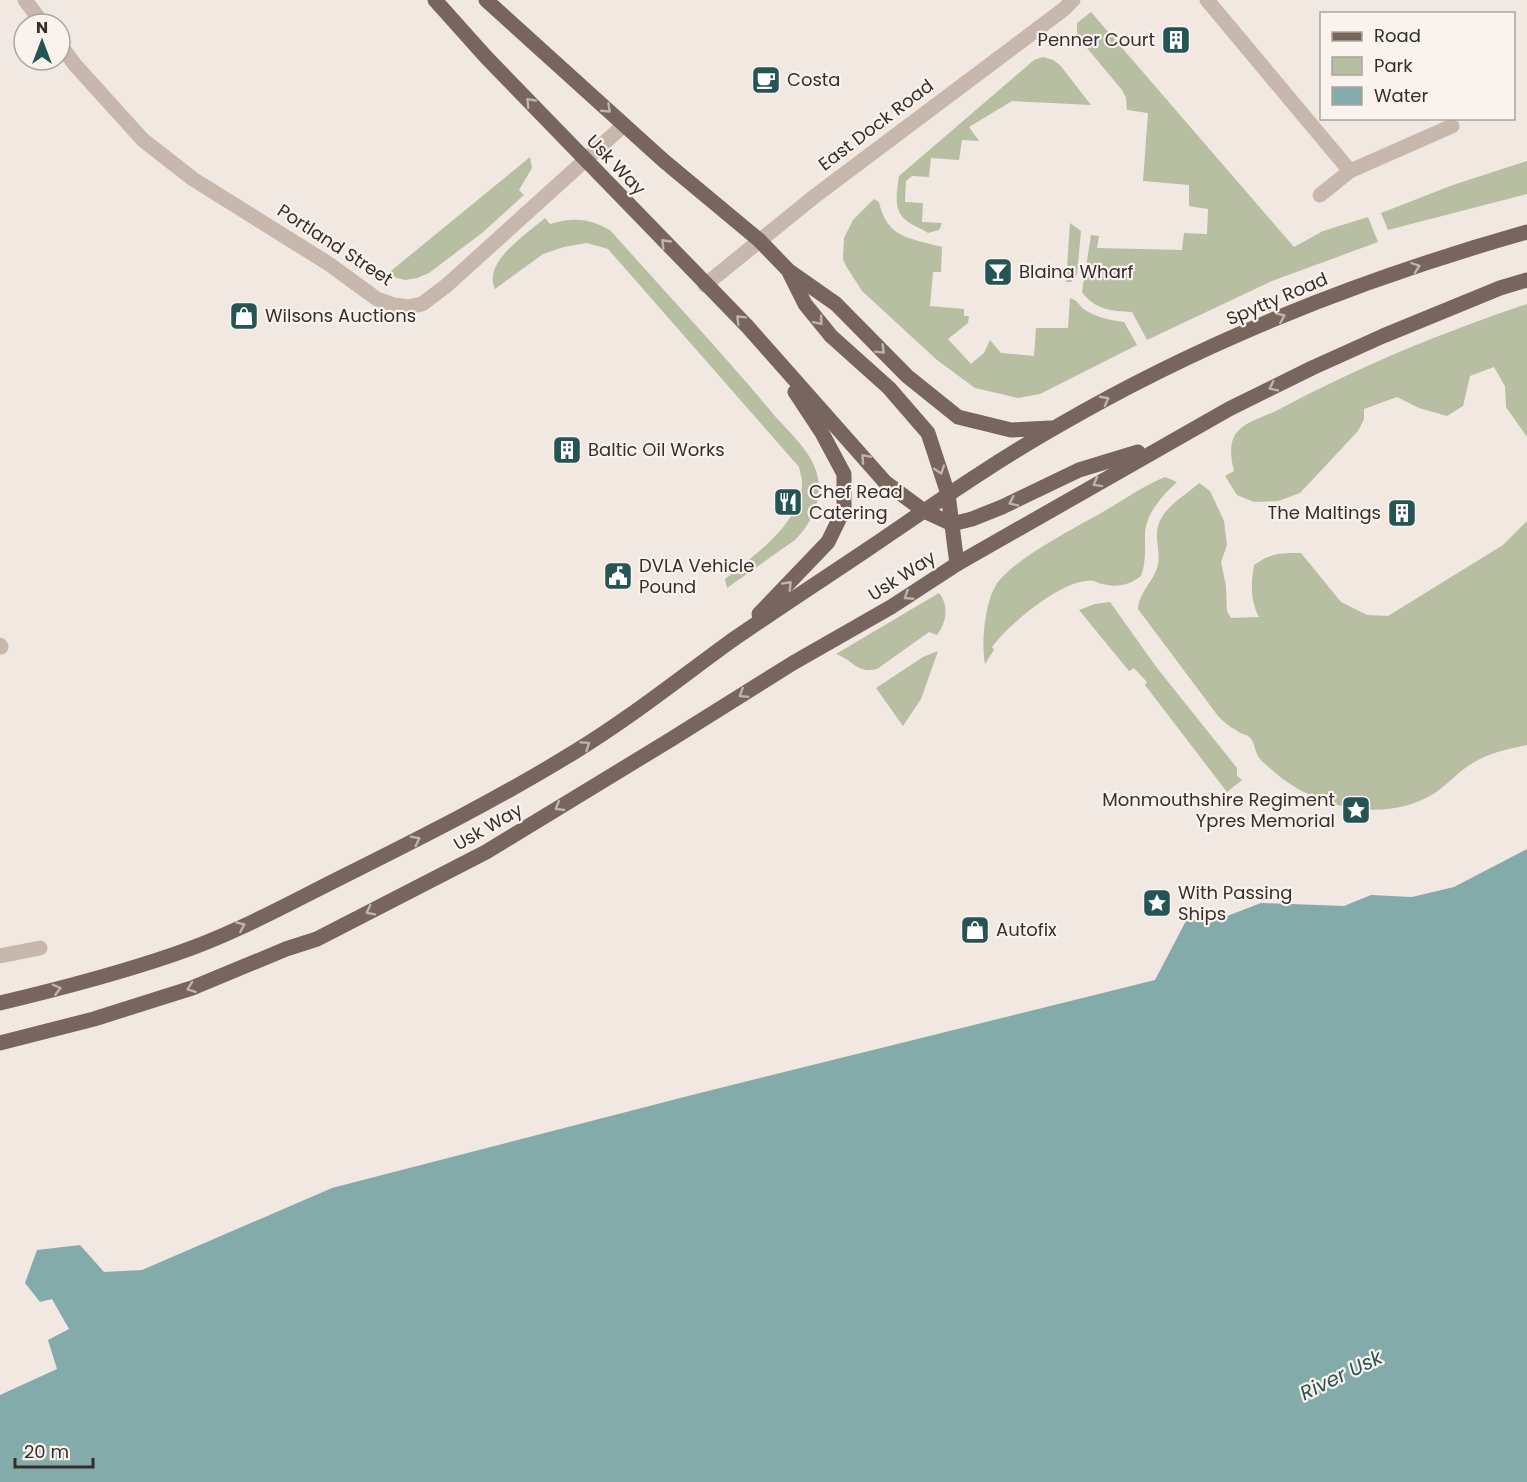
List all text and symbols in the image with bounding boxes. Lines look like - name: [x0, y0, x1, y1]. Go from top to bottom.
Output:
- north arrow: [12, 12, 72, 72]
- legend: [1320, 12, 1515, 120]
- text: N: [36, 16, 48, 39]
- text: Road: [1374, 23, 1421, 48]
- building icon: Penner Court: [1160, 24, 1192, 56]
- place label: Penner Court: [1037, 27, 1155, 52]
- text: Park: [1374, 53, 1413, 78]
- cafe icon: Costa: [750, 64, 782, 96]
- place label: Costa: [787, 67, 841, 92]
- street label: East Dock Road: [813, 73, 938, 176]
- text: Water: [1374, 83, 1428, 108]
- one-way arrow: [526, 99, 537, 110]
- one-way arrow: [601, 102, 611, 113]
- street label: Usk Way: [581, 129, 652, 200]
- street label: Portland Street: [273, 198, 398, 291]
- one-way arrow: [661, 239, 672, 250]
- bar icon: Blaina Wharf: [982, 256, 1014, 288]
- place label: Blaina Wharf: [1019, 259, 1134, 284]
- one-way arrow: [1410, 261, 1421, 274]
- street label: Spytty Road: [1222, 266, 1331, 331]
- shop icon: Wilsons Auctions: [228, 300, 260, 332]
- place label: Wilsons Auctions: [265, 303, 416, 328]
- one-way arrow: [1275, 312, 1286, 324]
- one-way arrow: [812, 314, 823, 325]
- one-way arrow: [736, 315, 747, 326]
- one-way arrow: [874, 343, 885, 353]
- one-way arrow: [1268, 380, 1279, 392]
- one-way arrow: [1098, 396, 1109, 407]
- building icon: Baltic Oil Works: [551, 434, 583, 466]
- place label: Baltic Oil Works: [588, 437, 725, 462]
- one-way arrow: [861, 454, 872, 465]
- one-way arrow: [933, 464, 945, 475]
- one-way arrow: [1093, 476, 1103, 487]
- place label: Chef Read Catering: [809, 479, 903, 525]
- restaurant icon: Chef Read Catering: [772, 486, 804, 518]
- one-way arrow: [1009, 495, 1020, 506]
- building icon: The Maltings: [1386, 497, 1418, 529]
- place label: The Maltings: [1268, 500, 1381, 525]
- street label: Usk Way: [863, 545, 940, 607]
- place label: DVLA Vehicle Pound: [639, 553, 754, 599]
- public building icon: DVLA Vehicle Pound: [602, 560, 634, 592]
- one-way arrow: [780, 581, 791, 592]
- one-way arrow: [904, 589, 915, 600]
- one-way arrow: [739, 687, 749, 699]
- one-way arrow: [579, 741, 590, 752]
- place label: Monmouthshire Regiment Ypres Memorial: [1102, 787, 1335, 833]
- place icon: Monmouthshire Regiment Ypres Memorial: [1340, 794, 1372, 826]
- street label: Usk Way: [449, 797, 527, 856]
- one-way arrow: [555, 800, 565, 812]
- one-way arrow: [409, 836, 420, 847]
- place label: With Passing Ships: [1178, 880, 1292, 926]
- place icon: With Passing Ships: [1141, 887, 1173, 919]
- one-way arrow: [365, 904, 376, 916]
- shop icon: Autofix: [959, 914, 991, 946]
- place label: Autofix: [996, 917, 1057, 942]
- one-way arrow: [234, 921, 245, 933]
- one-way arrow: [186, 981, 197, 994]
- one-way arrow: [52, 984, 62, 997]
- water label: River Usk: [1295, 1342, 1388, 1407]
- scale bar: [15, 1431, 93, 1469]
- text: 20 m: [24, 1439, 69, 1464]

